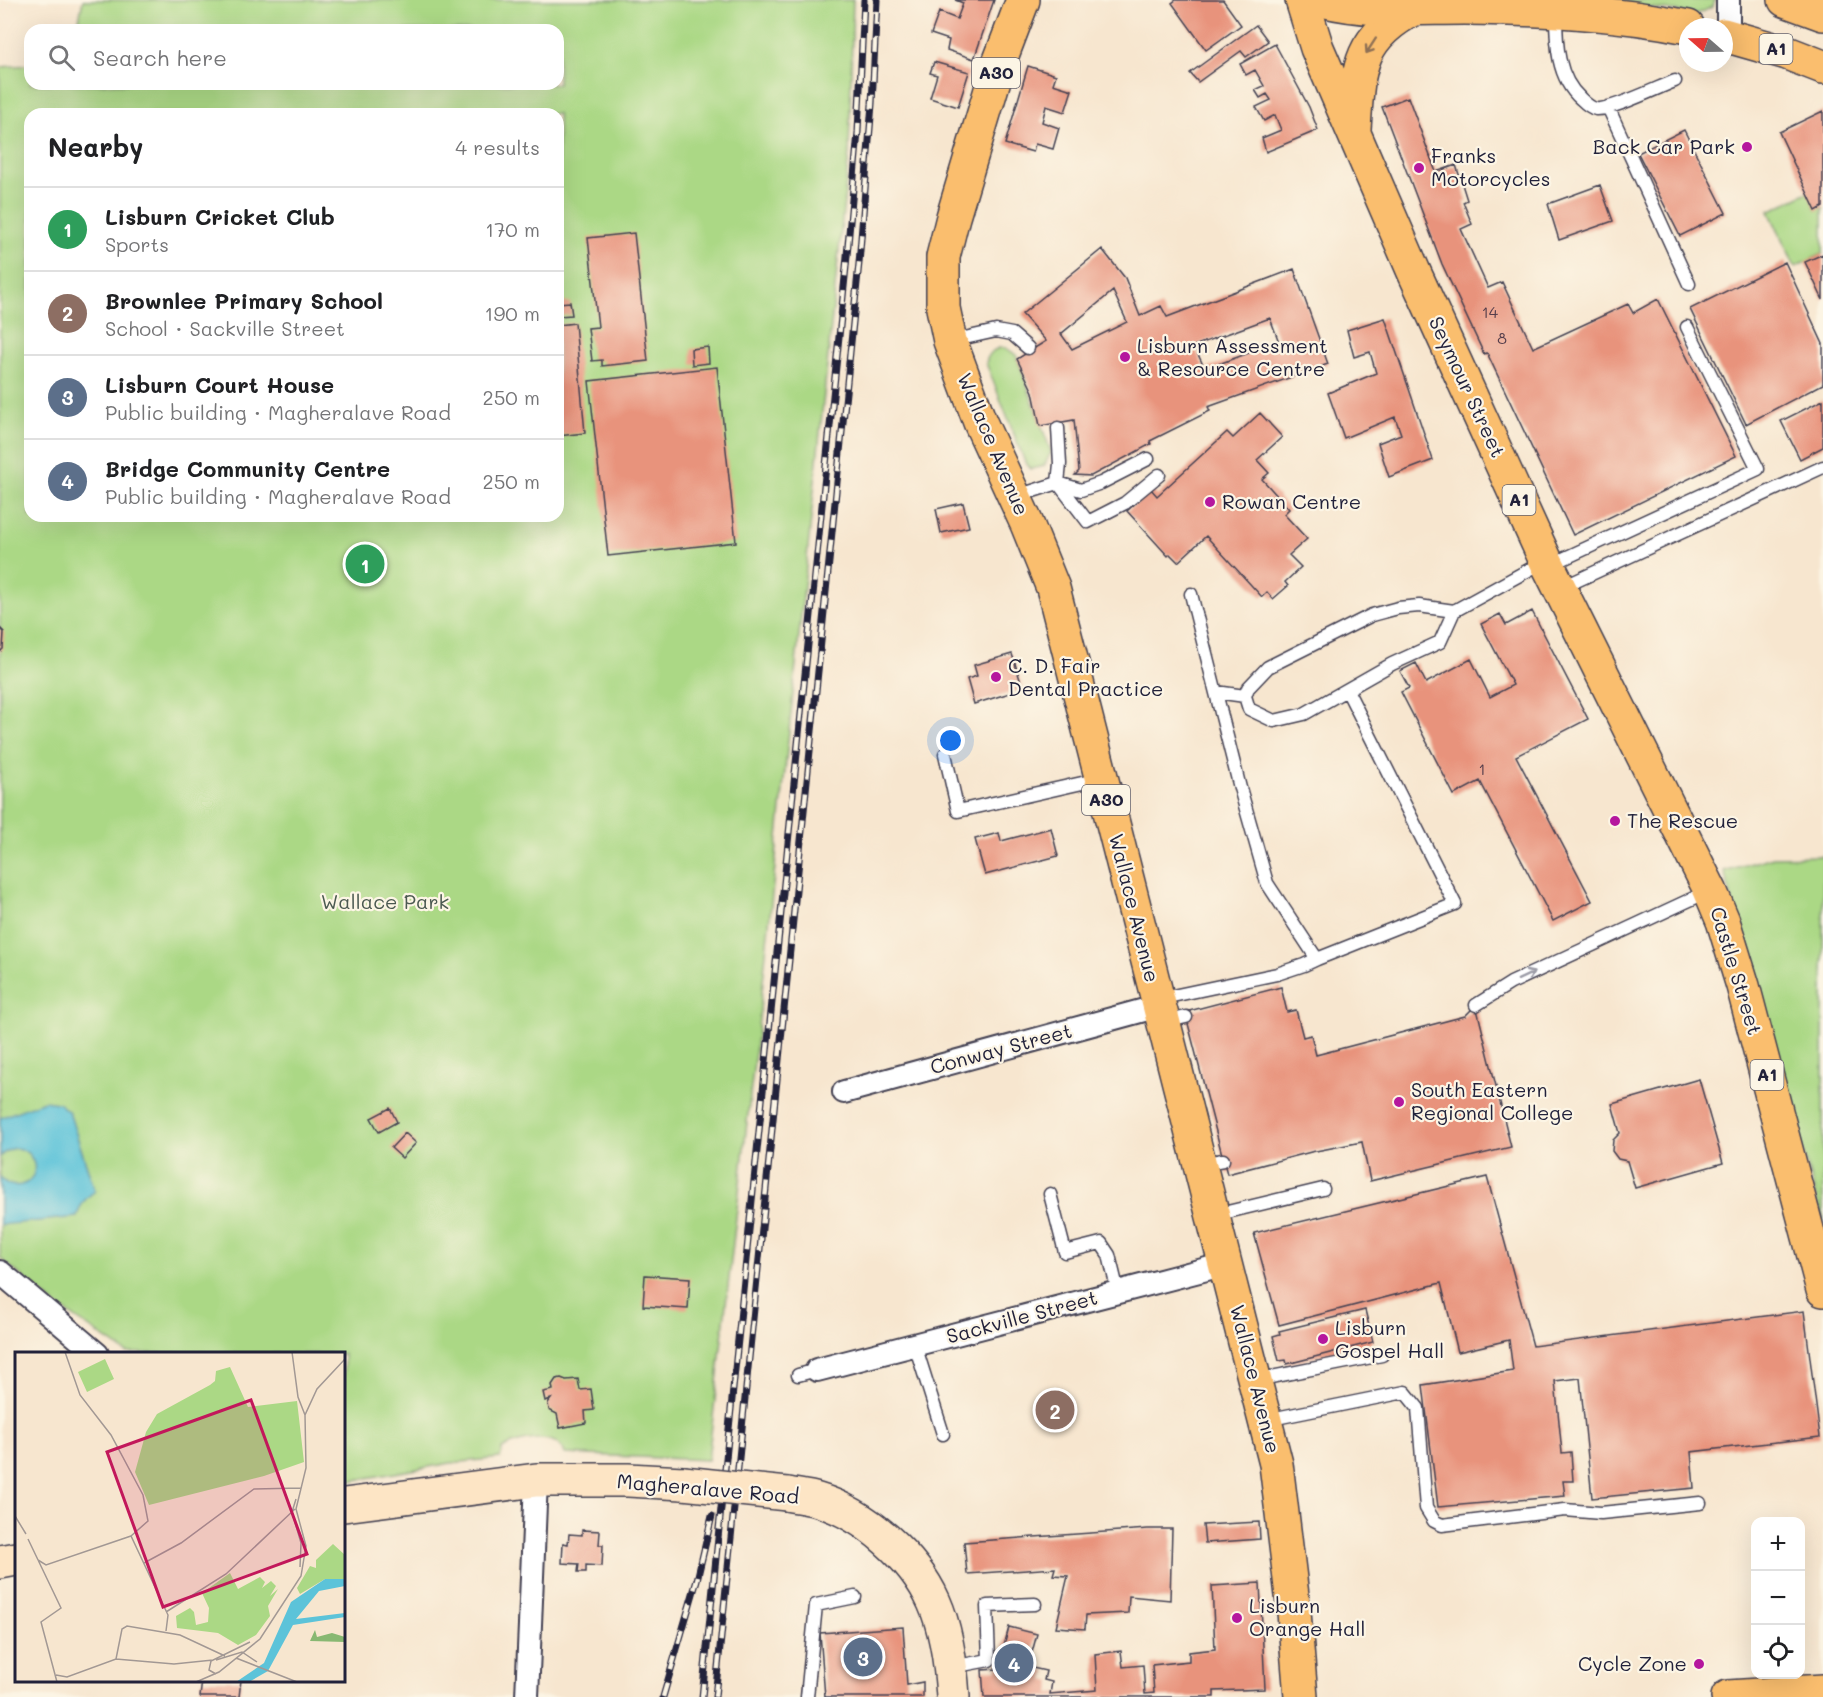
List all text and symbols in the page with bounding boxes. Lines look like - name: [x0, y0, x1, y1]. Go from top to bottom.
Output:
- north arrow: [1679, 18, 1733, 72]
- search box: [24, 24, 564, 90]
- road number: A1: [1760, 34, 1792, 64]
- one-way arrow: [1365, 37, 1378, 54]
- icon: search: [45, 41, 78, 74]
- text: Search here: [93, 43, 227, 72]
- road number: A30: [972, 58, 1020, 88]
- text: Nearby: [48, 130, 143, 164]
- place label: Back Car Park: [1593, 133, 1735, 159]
- text: 4 results: [455, 134, 540, 160]
- marker: Back Car Park: [1740, 140, 1754, 154]
- place label: Franks Motorcycles: [1431, 142, 1551, 191]
- marker: Franks Motorcycles: [1412, 161, 1426, 175]
- text: Lisburn Cricket Club: [105, 202, 335, 231]
- text: 1: [63, 216, 72, 242]
- text: 170 m: [485, 216, 540, 242]
- text: Sports: [105, 231, 169, 257]
- text: Brownlee Primary School: [105, 286, 383, 315]
- text: 2: [62, 300, 73, 326]
- text: 190 m: [485, 300, 540, 326]
- house number: 14: [1482, 301, 1499, 322]
- street label: Seymour Street: [1424, 312, 1512, 461]
- text: School · Sackville Street: [105, 315, 345, 341]
- house number: 8: [1497, 327, 1507, 348]
- place label: Lisburn Assessment & Resource Centre: [1137, 332, 1328, 381]
- marker: Lisburn Assessment & Resource Centre: [1118, 350, 1132, 364]
- street label: Wallace Avenue: [952, 368, 1036, 519]
- text: Lisburn Court House: [105, 370, 334, 399]
- text: 3: [62, 384, 74, 410]
- text: 250 m: [483, 384, 540, 410]
- text: Public building · Magheralave Road: [105, 399, 451, 425]
- text: Bridge Community Centre: [105, 454, 390, 483]
- text: 4: [61, 468, 74, 494]
- text: 250 m: [483, 468, 540, 494]
- text: Public building · Magheralave Road: [105, 483, 451, 509]
- road number: A1: [1502, 485, 1536, 515]
- place label: Rowan Centre: [1222, 488, 1361, 514]
- marker: Rowan Centre: [1203, 495, 1217, 509]
- pin: 1: [346, 542, 385, 586]
- place label: C. D. Fair Dental Practice: [1008, 652, 1163, 701]
- marker: C. D. Fair Dental Practice: [989, 670, 1003, 684]
- your location: [936, 726, 965, 755]
- house number: 1: [1478, 758, 1486, 779]
- road number: A30: [1082, 785, 1130, 815]
- place label: The Rescue: [1627, 807, 1738, 833]
- marker: The Rescue: [1608, 814, 1622, 828]
- street label: Wallace Avenue: [1104, 831, 1166, 985]
- park label: Wallace Park: [321, 888, 449, 914]
- street label: Castle Street: [1705, 903, 1769, 1038]
- one-way arrow: [1517, 970, 1535, 981]
- street label: Conway Street: [927, 1017, 1074, 1079]
- road number: A1: [1750, 1060, 1784, 1090]
- place label: South Eastern Regional College: [1411, 1076, 1573, 1125]
- marker: South Eastern Regional College: [1392, 1095, 1406, 1109]
- street label: Sackville Street: [943, 1283, 1100, 1349]
- street label: Wallace Avenue: [1225, 1302, 1287, 1456]
- place label: Lisburn Gospel Hall: [1335, 1314, 1444, 1363]
- marker: Lisburn Gospel Hall: [1316, 1332, 1330, 1346]
- inset map: [15, 1352, 345, 1682]
- pin: 2: [1036, 1388, 1074, 1432]
- street label: Magheralave Road: [616, 1467, 800, 1509]
- map controls: [1751, 1517, 1805, 1679]
- button: +: [1751, 1517, 1805, 1571]
- button: −: [1751, 1571, 1805, 1625]
- place label: Lisburn Orange Hall: [1249, 1592, 1366, 1641]
- marker: Lisburn Orange Hall: [1230, 1611, 1244, 1625]
- button: locate: [1751, 1625, 1805, 1679]
- pin: 3: [844, 1634, 882, 1680]
- pin: 4: [994, 1640, 1034, 1686]
- place label: Cycle Zone: [1578, 1650, 1687, 1676]
- marker: Cycle Zone: [1692, 1657, 1706, 1671]

